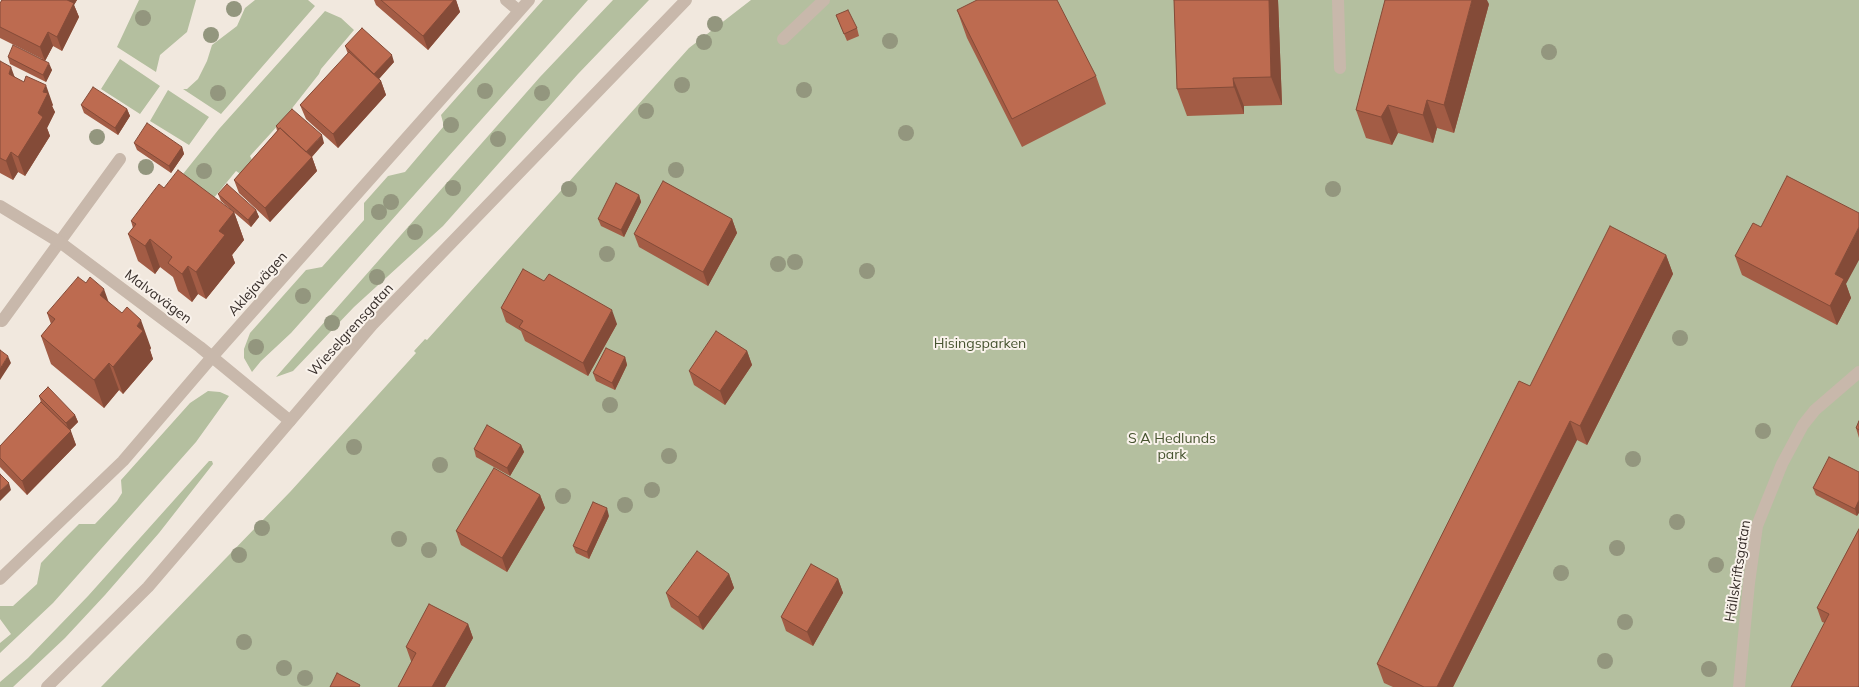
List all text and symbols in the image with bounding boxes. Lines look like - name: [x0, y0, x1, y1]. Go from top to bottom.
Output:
- street label: Aklejavägen: [225, 249, 291, 319]
- street label: Malvavägen: [121, 266, 195, 328]
- street label: Wieselgrensgatan: [305, 280, 397, 380]
- park label: Hisingsparken: [934, 336, 1026, 352]
- park label: S A Hedlunds park: [1128, 431, 1216, 464]
- street label: Hällskriftsgatan: [1722, 519, 1754, 623]

